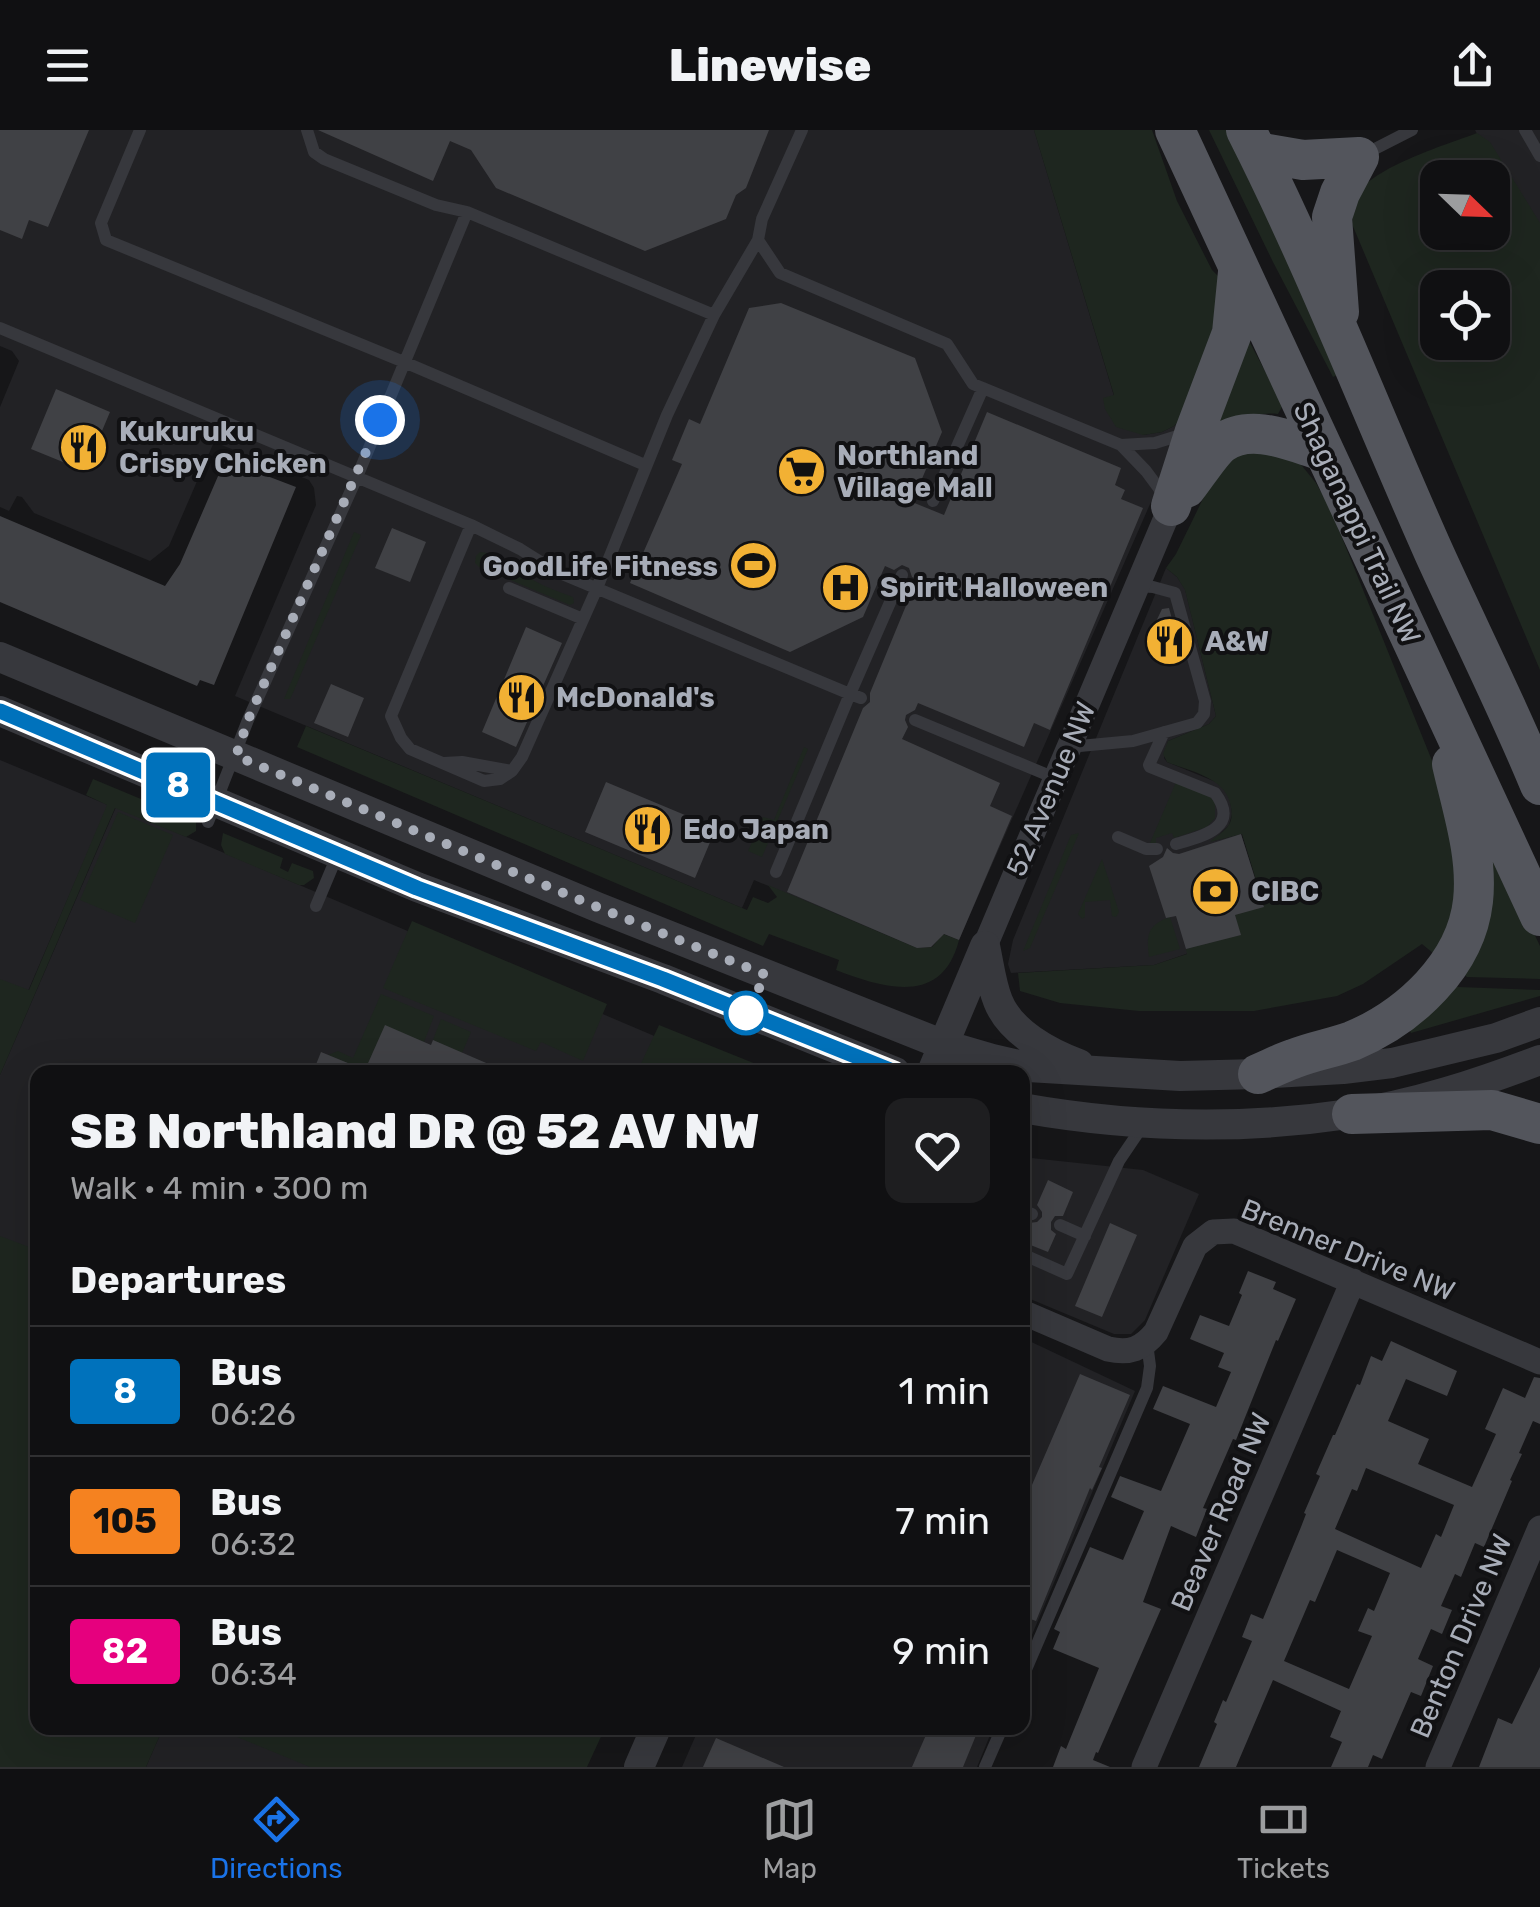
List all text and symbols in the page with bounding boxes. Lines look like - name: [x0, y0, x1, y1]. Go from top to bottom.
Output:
- icon: menu: [40, 38, 95, 93]
- icon: share: [1445, 38, 1500, 93]
- text: Linewise: [669, 39, 871, 92]
- north arrow: [1420, 160, 1510, 250]
- map controls: [1420, 160, 1510, 360]
- button: locate: [1420, 270, 1510, 360]
- your location: [355, 395, 405, 445]
- street label: Shaganappi Trail NW: [1286, 397, 1428, 649]
- place label: Kukuruku Crispy Chicken: [119, 415, 327, 480]
- restaurant icon: Kukuruku Crispy Chicken: [58, 421, 110, 473]
- place label: Northland Village Mall: [837, 439, 993, 504]
- supermarket icon: Northland Village Mall: [776, 445, 828, 497]
- sports icon: GoodLife Fitness: [727, 540, 779, 592]
- place label: GoodLife Fitness: [482, 550, 718, 583]
- hospital icon: Spirit Halloween: [819, 561, 871, 613]
- place label: Spirit Halloween: [880, 571, 1108, 604]
- restaurant icon: A&W: [1144, 615, 1196, 667]
- place label: A&W: [1205, 625, 1269, 658]
- restaurant icon: McDonald's: [495, 671, 547, 723]
- place label: McDonald's: [556, 681, 715, 714]
- street label: 52 Avenue NW: [999, 697, 1103, 881]
- line badge: 8: [146, 752, 210, 818]
- text: 8: [166, 764, 190, 806]
- restaurant icon: Edo Japan: [622, 803, 674, 855]
- place label: Edo Japan: [683, 813, 829, 846]
- bank icon: CIBC: [1190, 865, 1242, 917]
- place label: CIBC: [1251, 875, 1319, 908]
- unlabelled marker: [725, 992, 767, 1034]
- button: heart: [885, 1098, 990, 1203]
- text: SB Northland DR @ 52 AV NW: [70, 1103, 759, 1160]
- text: Walk · 4 min · 300 m: [70, 1169, 369, 1207]
- street label: Brenner Drive NW: [1236, 1192, 1460, 1308]
- text: Departures: [70, 1257, 286, 1303]
- text: Bus: [210, 1349, 282, 1395]
- text: 1 min: [898, 1368, 990, 1414]
- text: 8: [113, 1370, 137, 1412]
- text: 06:26: [210, 1395, 296, 1433]
- street label: Beaver Road NW: [1164, 1408, 1278, 1616]
- text: Bus: [210, 1479, 282, 1525]
- text: 7 min: [895, 1498, 990, 1544]
- text: 105: [93, 1500, 157, 1542]
- text: 06:32: [210, 1525, 296, 1563]
- street label: Benton Drive NW: [1403, 1529, 1519, 1743]
- text: Bus: [210, 1609, 282, 1655]
- text: 9 min: [892, 1628, 990, 1674]
- text: 82: [102, 1630, 148, 1672]
- text: 06:34: [210, 1655, 297, 1693]
- tab: Directions: [210, 1792, 343, 1885]
- tab: Map: [762, 1792, 817, 1885]
- tab: Tickets: [1237, 1792, 1330, 1885]

